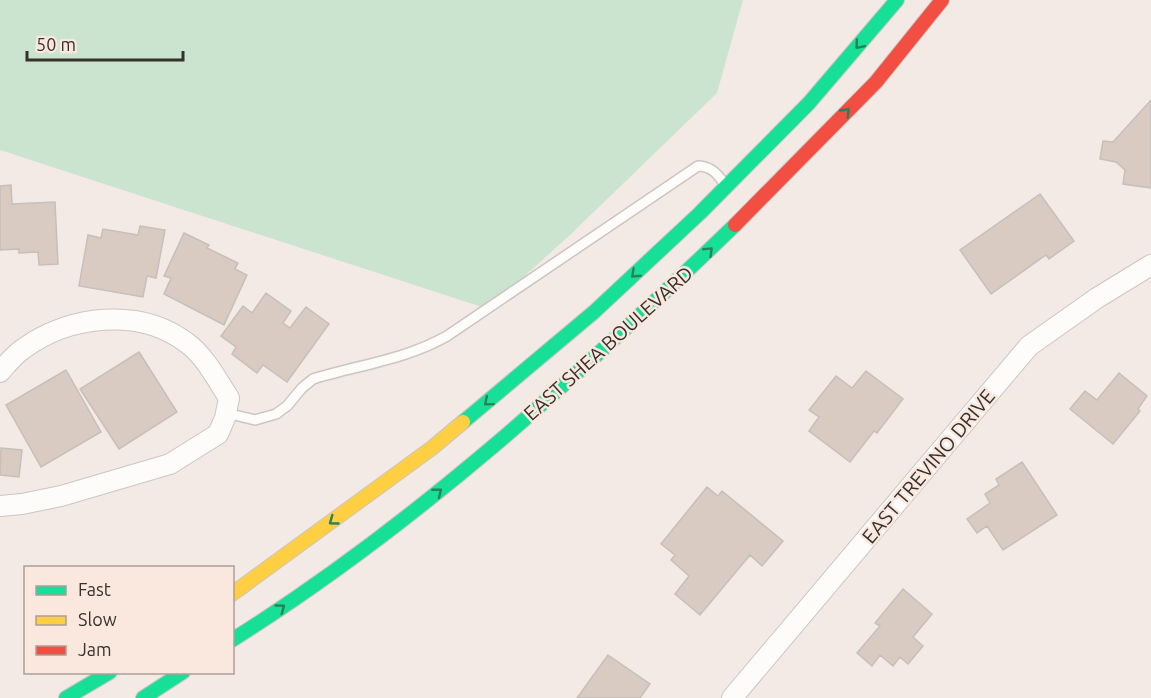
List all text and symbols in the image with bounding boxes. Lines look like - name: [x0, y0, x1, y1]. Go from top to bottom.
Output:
- scale bar: [27, 24, 183, 62]
- text: 50 m: [36, 34, 76, 54]
- one-way arrow: [855, 38, 866, 49]
- one-way arrow: [839, 109, 850, 120]
- one-way arrow: [701, 247, 712, 258]
- street label: EAST SHEA BOULEVARD: [519, 261, 697, 425]
- one-way arrow: [631, 267, 642, 278]
- street label: EAST TREVINO DRIVE: [857, 384, 999, 548]
- one-way arrow: [484, 395, 495, 406]
- one-way arrow: [431, 488, 442, 499]
- one-way arrow: [329, 514, 340, 525]
- legend: [24, 566, 234, 674]
- text: Fast: [78, 579, 111, 599]
- one-way arrow: [275, 604, 286, 615]
- text: Slow: [78, 609, 117, 629]
- text: Jam: [78, 639, 112, 659]

